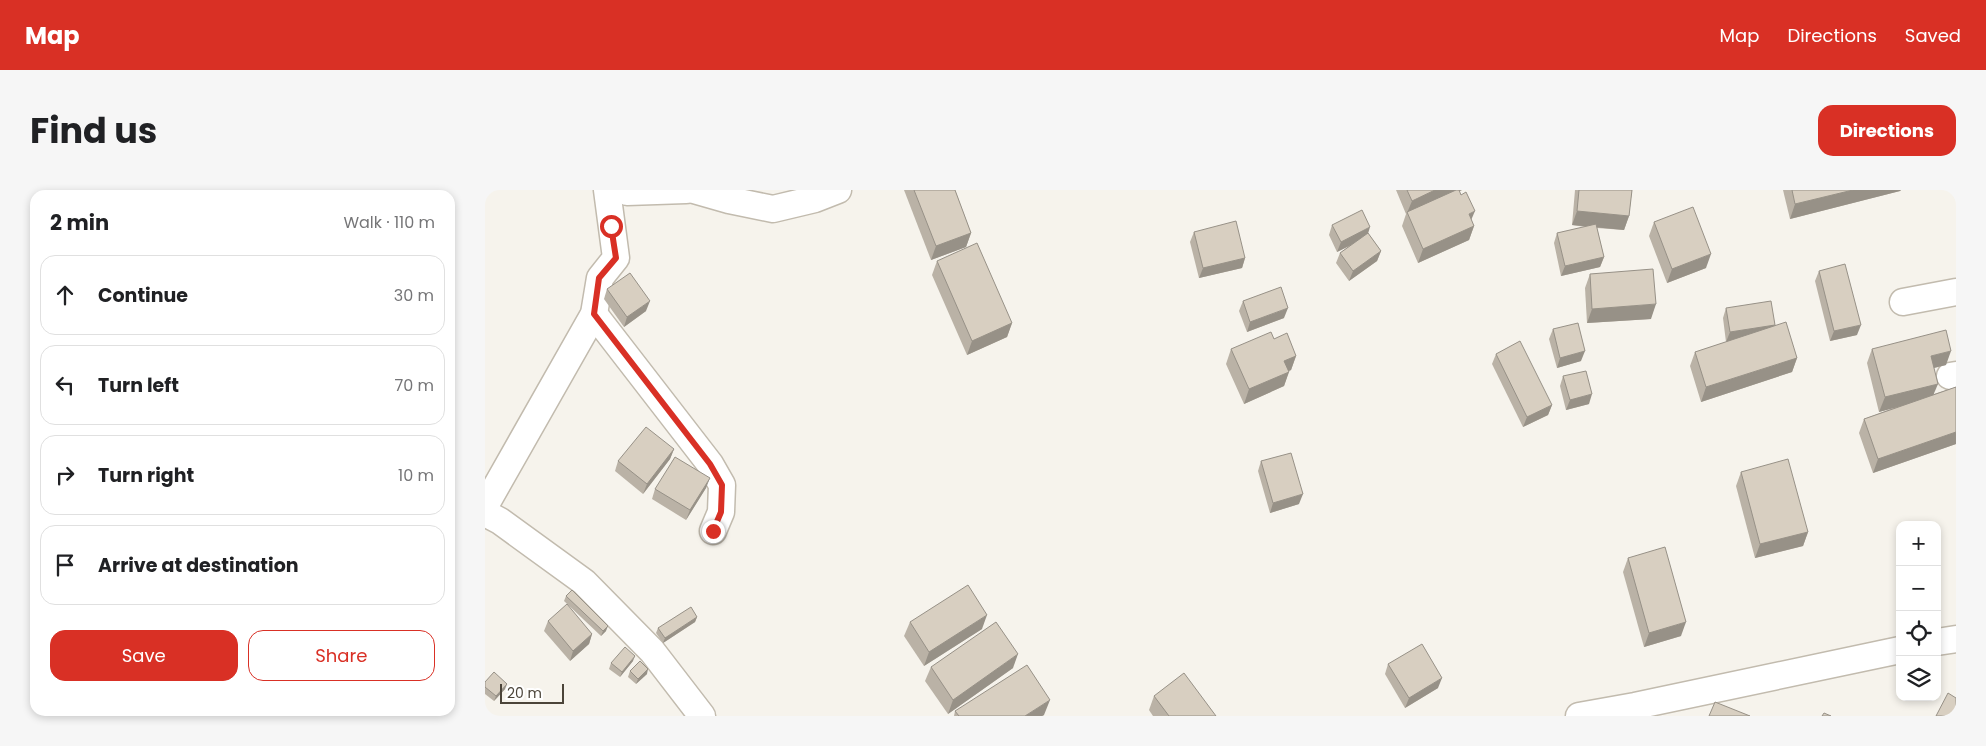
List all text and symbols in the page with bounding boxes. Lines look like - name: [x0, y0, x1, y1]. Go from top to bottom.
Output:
- text: Map: [25, 19, 80, 52]
- text: Map: [1720, 23, 1759, 48]
- text: Directions: [1787, 23, 1877, 48]
- text: Saved: [1905, 23, 1961, 48]
- button: Directions: [1818, 105, 1956, 156]
- text: Find us: [30, 106, 157, 155]
- text: 2 min: [50, 208, 109, 237]
- text: Walk · 110 m: [343, 211, 435, 234]
- route start: [600, 215, 623, 238]
- icon: ahead: [51, 281, 79, 309]
- text: Continue: [98, 282, 188, 309]
- text: 30 m: [394, 284, 434, 307]
- icon: left: [51, 371, 79, 399]
- text: Turn left: [98, 372, 179, 399]
- text: 70 m: [394, 374, 434, 397]
- icon: right: [51, 461, 79, 489]
- text: Turn right: [98, 462, 194, 489]
- text: 10 m: [398, 464, 434, 487]
- route end: [702, 520, 725, 543]
- map controls: [1896, 521, 1941, 701]
- button: +: [1896, 521, 1941, 566]
- icon: arrive: [51, 551, 79, 579]
- text: Arrive at destination: [98, 552, 299, 579]
- button: −: [1896, 566, 1941, 611]
- button: locate: [1896, 611, 1941, 656]
- button: Save: [50, 630, 238, 681]
- button: Share: [248, 630, 435, 681]
- button: layers: [1896, 656, 1941, 701]
- scale bar: [500, 681, 564, 704]
- text: 20 m: [507, 683, 542, 703]

